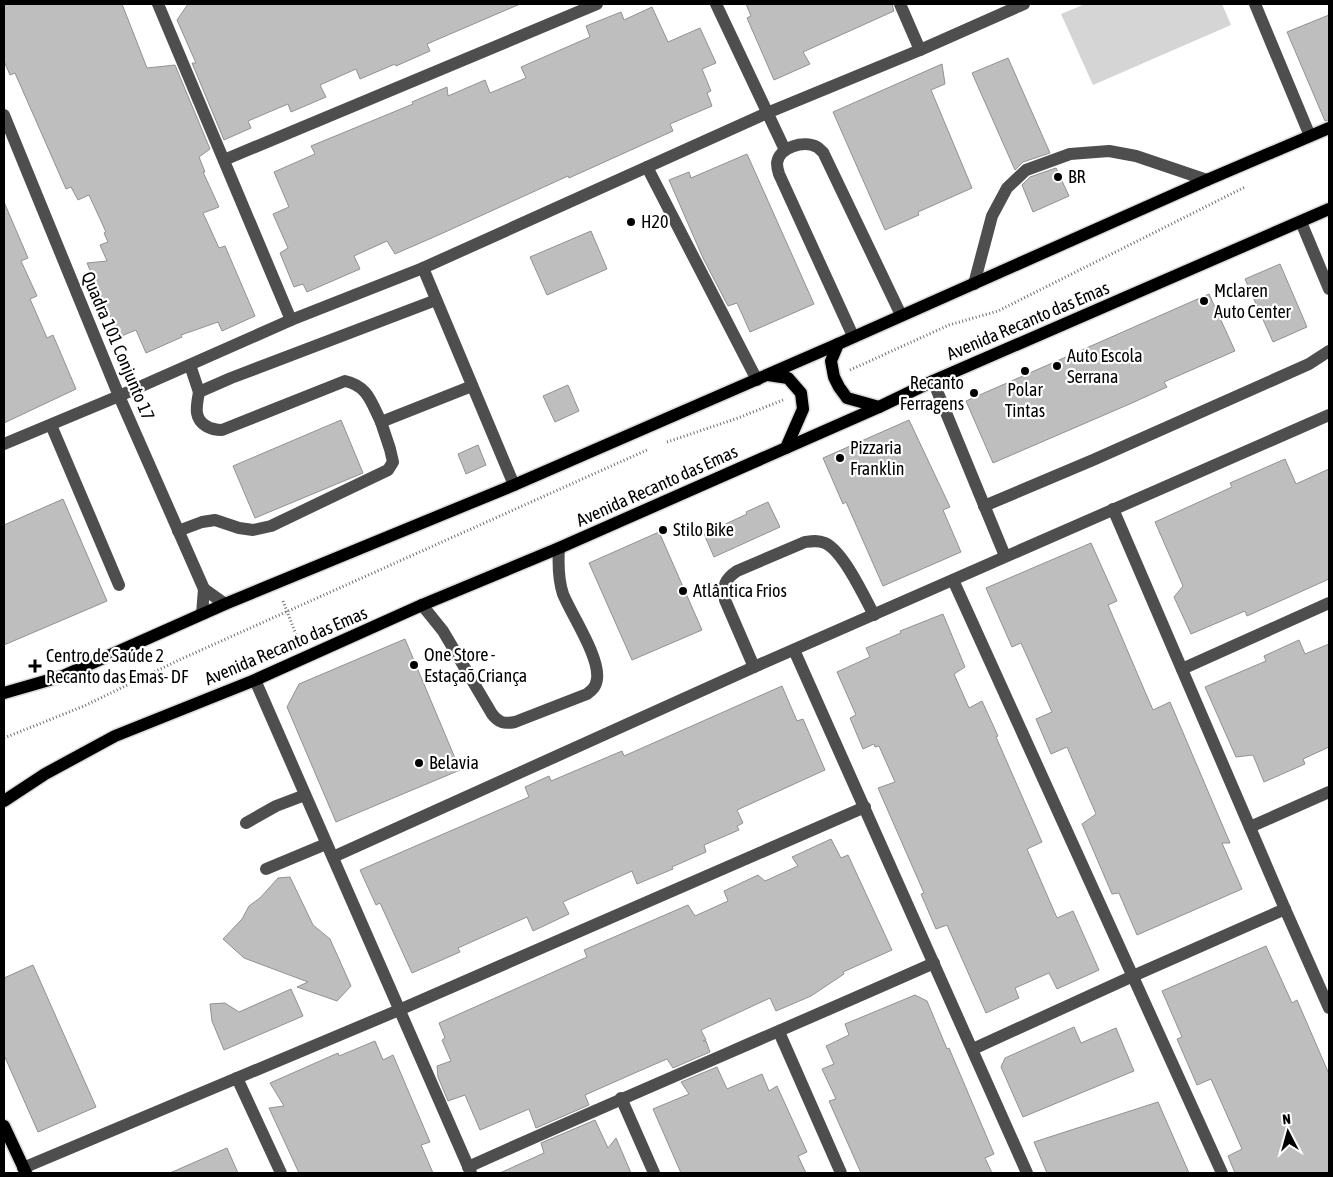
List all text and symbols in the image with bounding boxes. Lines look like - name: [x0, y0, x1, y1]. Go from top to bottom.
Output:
- place label: BR: [1068, 166, 1086, 187]
- marker: BR: [1052, 171, 1064, 183]
- place label: H20: [641, 211, 668, 232]
- marker: H20: [625, 216, 637, 228]
- street label: Quadra 101 Conjunto 17: [78, 268, 159, 423]
- street label: Avenida Recanto das Emas: [943, 277, 1112, 364]
- place label: Mclaren Auto Center: [1214, 280, 1292, 322]
- marker: Mclaren Auto Center: [1198, 295, 1210, 307]
- place label: Auto Escola Serrana: [1067, 345, 1143, 387]
- marker: Auto Escola Serrana: [1051, 360, 1063, 372]
- marker: Polar Tintas: [1019, 365, 1031, 377]
- place label: Recanto Ferragens: [900, 372, 964, 414]
- place label: Polar Tintas: [1005, 379, 1045, 421]
- marker: Recanto Ferragens: [968, 387, 980, 399]
- place label: Pizzaria Franklin: [850, 437, 905, 479]
- street label: Avenida Recanto das Emas: [573, 441, 741, 531]
- marker: Pizzaria Franklin: [834, 452, 846, 464]
- place label: Stilo Bike: [673, 519, 734, 540]
- marker: Stilo Bike: [657, 524, 669, 536]
- place label: Atlântica Frios: [693, 580, 787, 601]
- marker: Atlântica Frios: [677, 585, 689, 597]
- street label: Avenida Recanto das Emas: [201, 602, 370, 689]
- place label: One Store - Estaçaõ Criança: [424, 644, 527, 686]
- place label: Centro de Saúde 2 Recanto das Emas- DF: [46, 645, 189, 687]
- marker: Centro de Saúde 2 Recanto das Emas- DF: [28, 659, 42, 673]
- marker: One Store - Estaçaõ Criança: [408, 659, 420, 671]
- place label: Belavia: [429, 752, 479, 773]
- marker: Belavia: [413, 757, 425, 769]
- north arrow: [1263, 1107, 1313, 1157]
- text: N: [1282, 1111, 1292, 1127]

